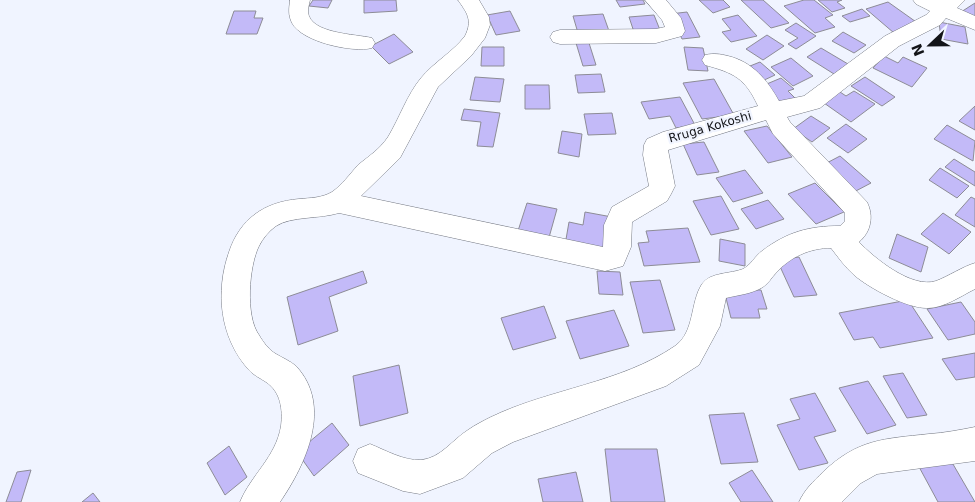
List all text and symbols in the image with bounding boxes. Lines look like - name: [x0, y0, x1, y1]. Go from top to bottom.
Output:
- north arrow: [905, 20, 955, 70]
- text: N: [908, 41, 928, 58]
- street label: Rruga Kokoshi: [667, 109, 753, 145]

